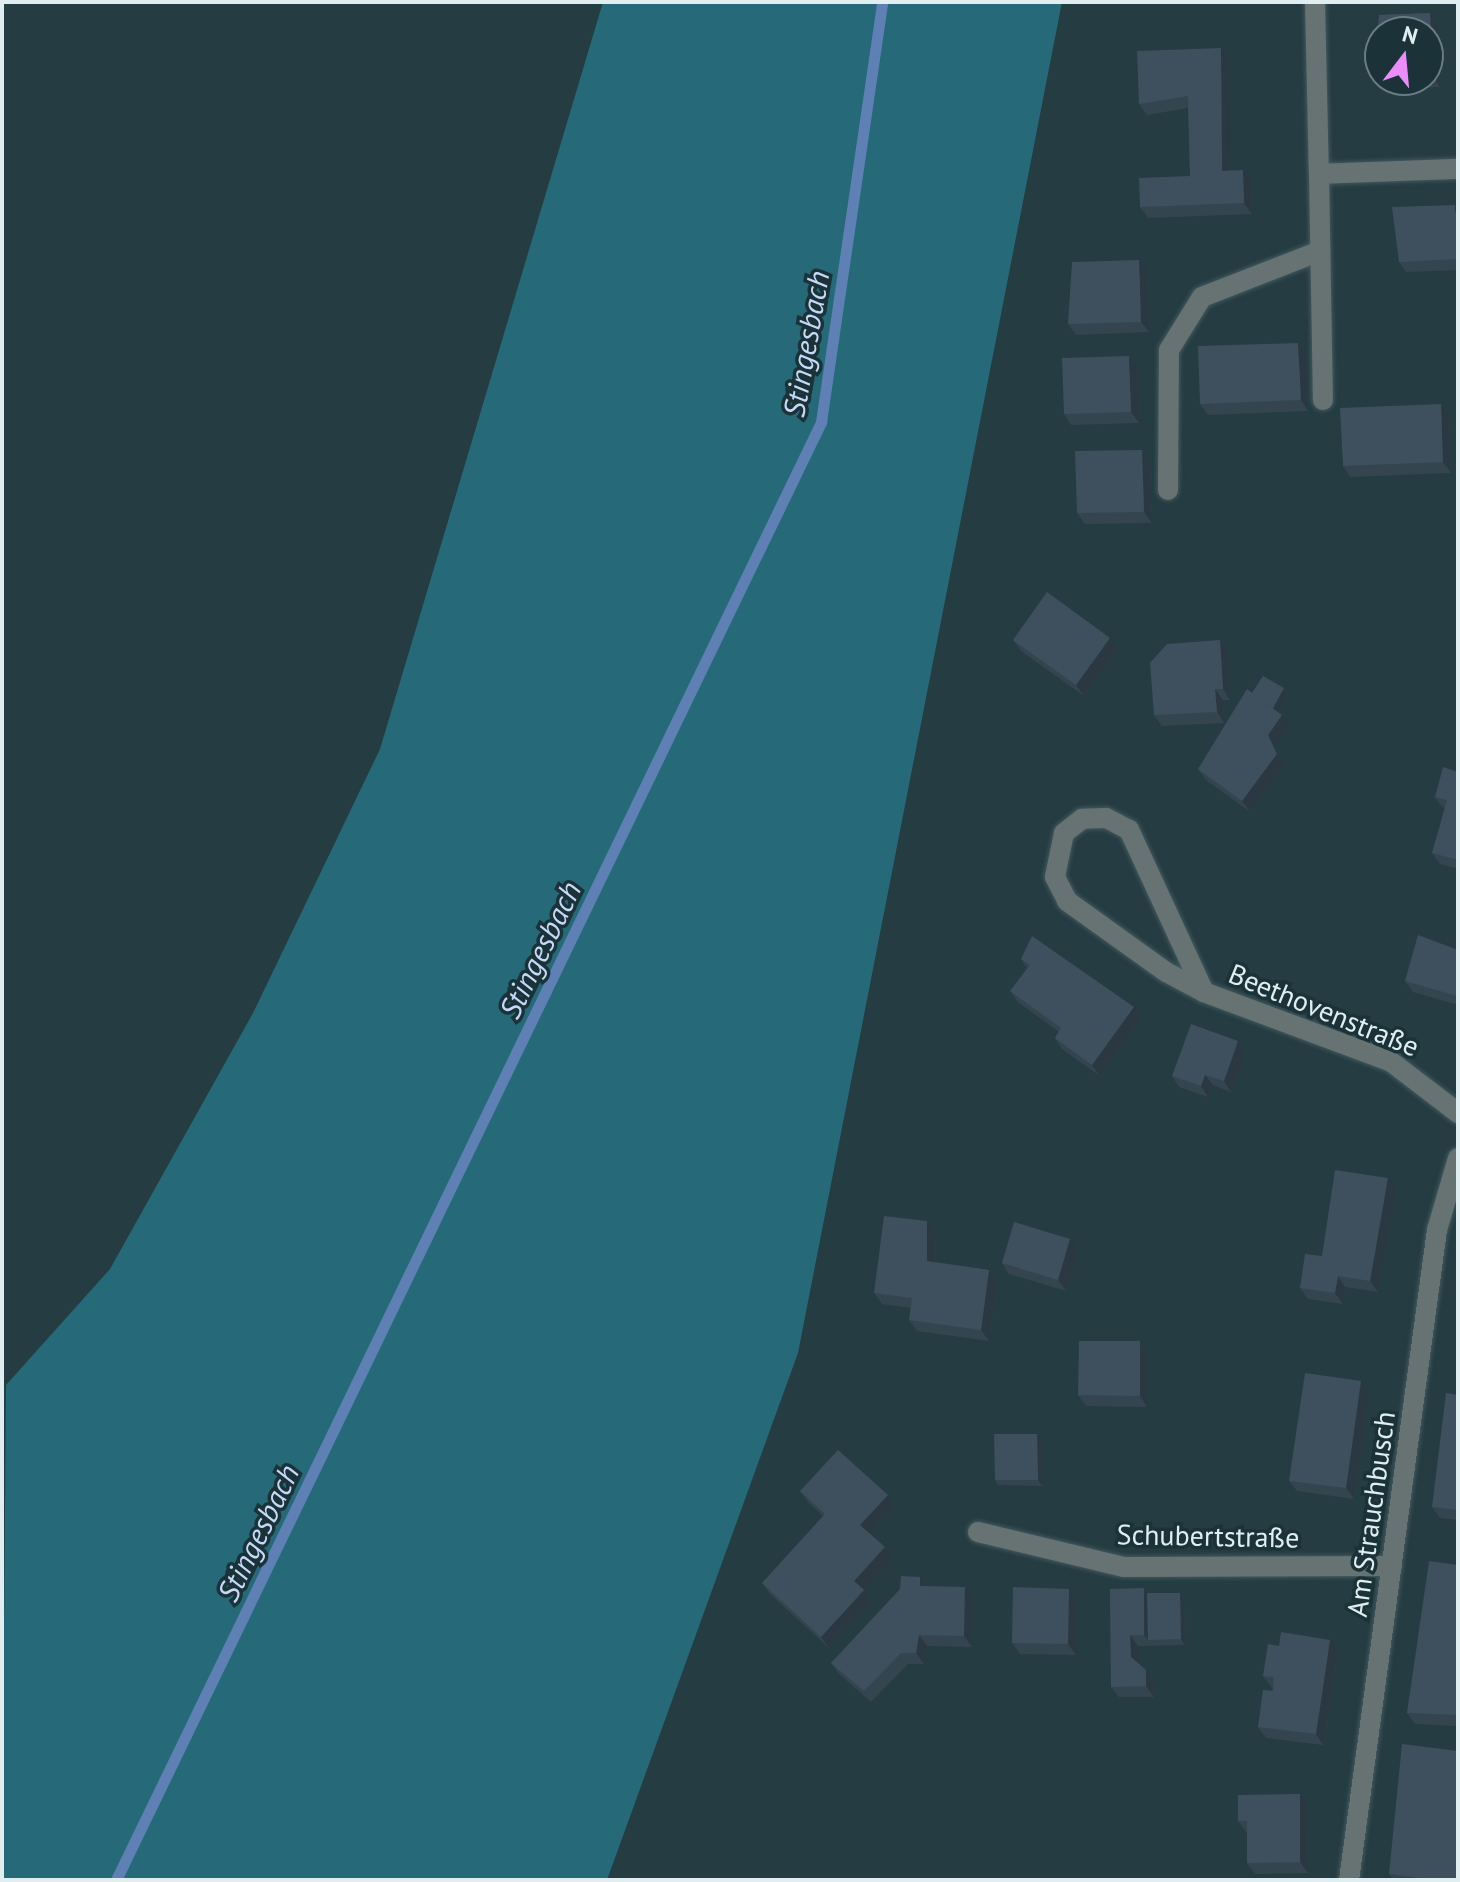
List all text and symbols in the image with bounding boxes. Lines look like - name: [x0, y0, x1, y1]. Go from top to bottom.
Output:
- north arrow: [1364, 16, 1444, 96]
- text: N: [1399, 19, 1421, 50]
- water label: Stingesbach: [775, 268, 837, 420]
- water label: Stingesbach: [491, 876, 589, 1024]
- street label: Beethovenstraße: [1224, 957, 1424, 1063]
- street label: Am Strauchbusch: [1340, 1409, 1402, 1619]
- water label: Stingesbach: [209, 1459, 307, 1607]
- street label: Schubertstraße: [1116, 1518, 1300, 1554]

